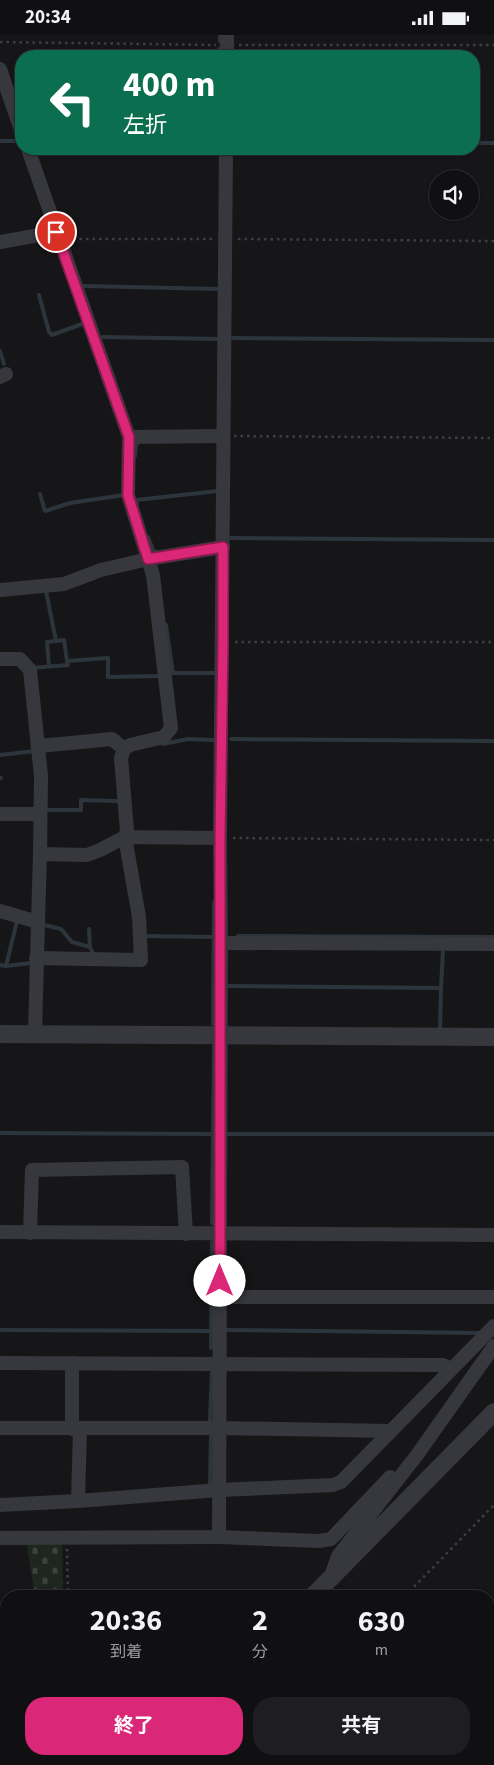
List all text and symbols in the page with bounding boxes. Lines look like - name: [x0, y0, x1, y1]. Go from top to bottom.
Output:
- text: 20:34: [25, 4, 71, 31]
- text: 400 m: [123, 60, 215, 110]
- icon: left: [40, 70, 105, 135]
- text: 左折: [123, 109, 167, 141]
- map controls: [429, 170, 479, 220]
- button: sound: [429, 170, 479, 220]
- pin: [35, 211, 77, 253]
- icon: arrive: [42, 218, 70, 246]
- position arrow: [193, 1254, 245, 1306]
- text: 20:36: [90, 1599, 162, 1642]
- text: 2: [252, 1599, 268, 1642]
- text: 630: [358, 1600, 405, 1643]
- text: m: [375, 1639, 388, 1661]
- text: 到着: [110, 1641, 142, 1663]
- text: 分: [252, 1641, 268, 1663]
- button: 終了: [25, 1697, 243, 1755]
- button: 共有: [253, 1697, 470, 1755]

